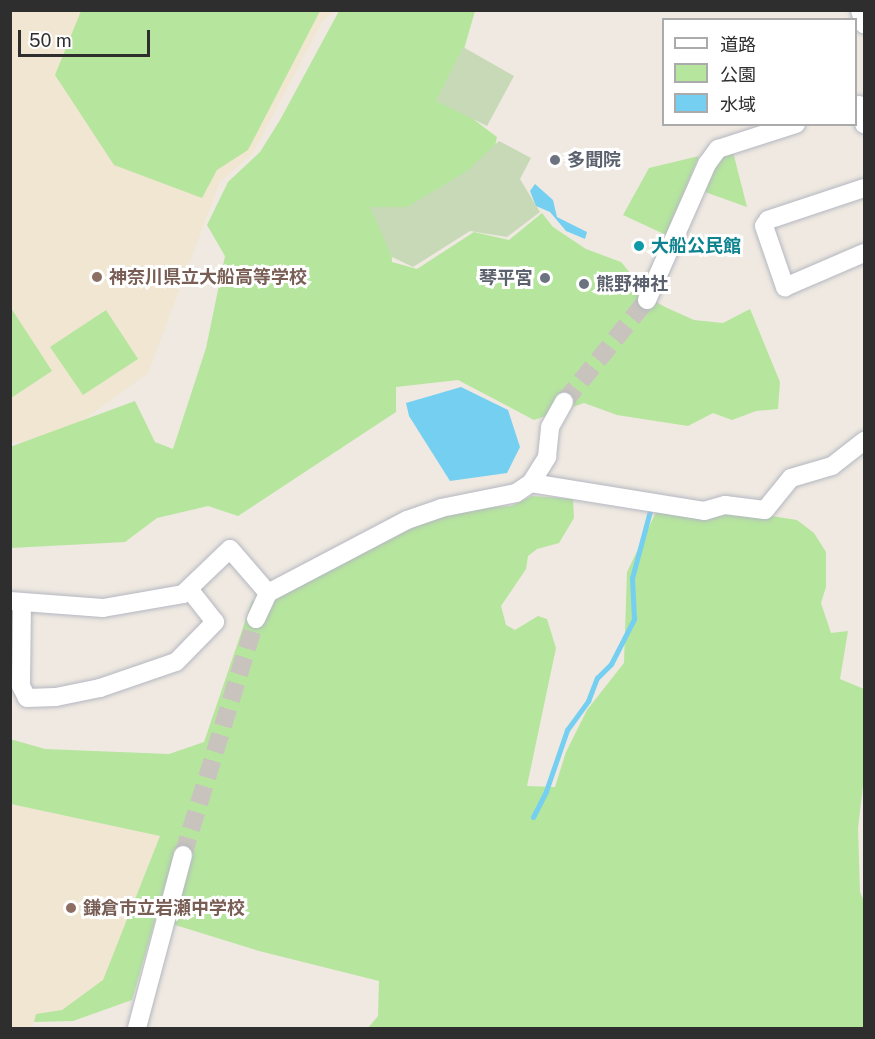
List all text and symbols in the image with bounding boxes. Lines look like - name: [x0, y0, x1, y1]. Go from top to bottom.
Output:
- scale bar: [21, 18, 153, 56]
- legend: [662, 18, 857, 126]
- text: 50 m: [29, 30, 72, 51]
- text: 道路: [720, 34, 756, 55]
- text: 公園: [720, 64, 756, 85]
- text: 水域: [720, 94, 756, 115]
- place label: 多聞院: [567, 149, 621, 171]
- marker: 多聞院: [548, 153, 562, 167]
- place label: 大船公民館: [651, 235, 741, 257]
- marker: 大船公民館: [632, 239, 646, 253]
- place label: 神奈川県立大船高等学校: [109, 266, 307, 288]
- place label: 琴平宮: [479, 267, 533, 289]
- marker: 神奈川県立大船高等学校: [90, 270, 104, 284]
- marker: 琴平宮: [538, 271, 552, 285]
- place label: 熊野神社: [596, 273, 668, 295]
- marker: 熊野神社: [577, 277, 591, 291]
- place label: 鎌倉市立岩瀬中学校: [83, 897, 245, 919]
- marker: 鎌倉市立岩瀬中学校: [64, 901, 78, 915]

